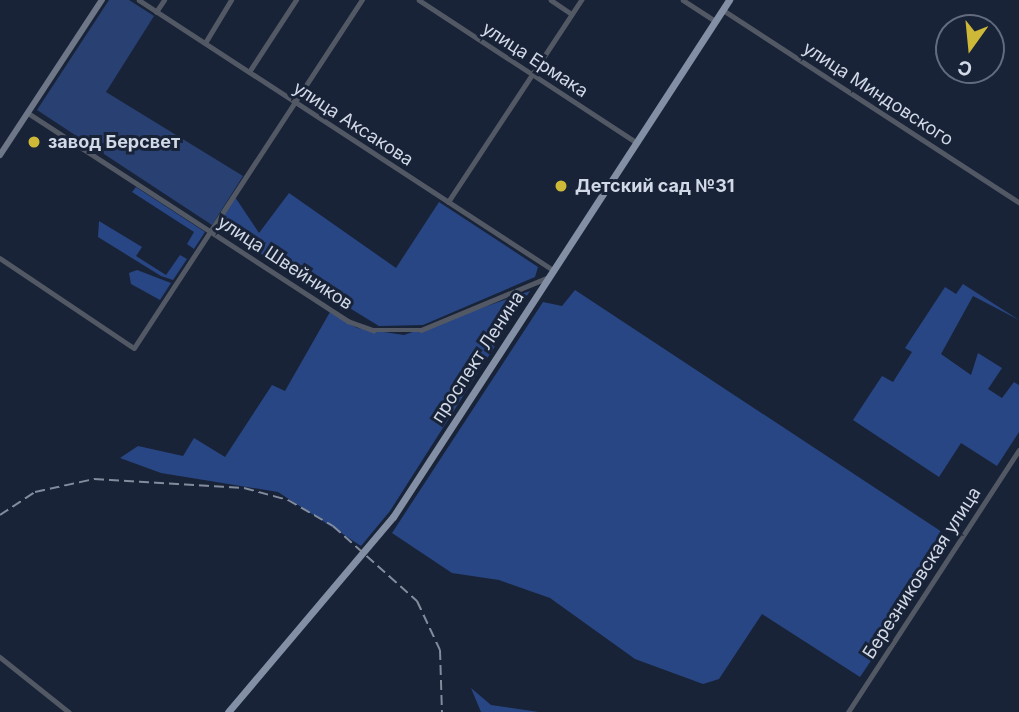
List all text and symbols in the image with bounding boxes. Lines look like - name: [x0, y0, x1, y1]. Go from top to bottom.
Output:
- north arrow: [935, 14, 1005, 84]
- street label: улица Ермака: [478, 18, 592, 102]
- street label: улица Миндовского: [799, 37, 957, 151]
- text: С: [955, 55, 975, 81]
- street label: улица Аксакова: [289, 77, 417, 171]
- place label: завод Берсвет: [48, 131, 180, 153]
- marker: завод Берсвет: [26, 134, 42, 150]
- place label: Детский сад №31: [575, 175, 735, 197]
- marker: Детский сад №31: [553, 178, 569, 194]
- street label: улица Швейников: [214, 211, 356, 315]
- street label: проспект Ленина: [427, 287, 529, 427]
- street label: Березниковская улица: [858, 483, 986, 663]

